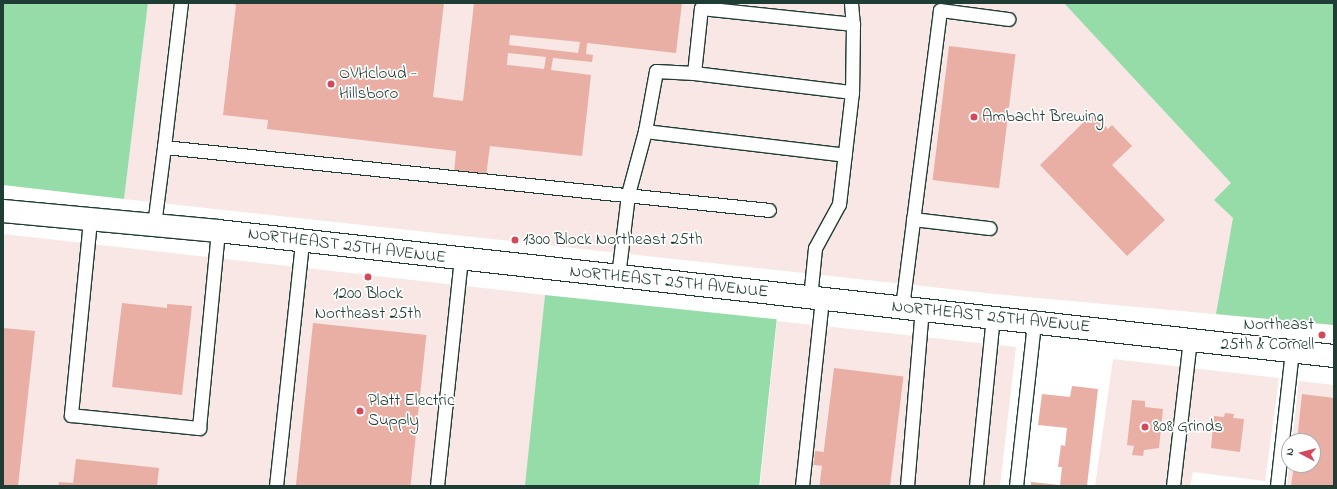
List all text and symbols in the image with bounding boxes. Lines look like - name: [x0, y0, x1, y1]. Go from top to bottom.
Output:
- place label: OVHcloud - Hillsboro: [339, 64, 417, 104]
- marker: OVHcloud - Hillsboro: [326, 79, 336, 89]
- place label: Ambacht Brewing: [982, 107, 1104, 127]
- marker: Ambacht Brewing: [969, 112, 979, 122]
- street label: NORTHEAST 25TH AVENUE: [247, 224, 447, 268]
- place label: 1300 Block Northeast 25th: [523, 230, 702, 250]
- marker: 1300 Block Northeast 25th: [510, 235, 520, 245]
- street label: NORTHEAST 25TH AVENUE: [569, 261, 769, 303]
- marker: 1200 Block Northeast 25th: [363, 272, 373, 282]
- place label: 1200 Block Northeast 25th: [315, 284, 421, 324]
- street label: NORTHEAST 25TH AVENUE: [891, 296, 1091, 338]
- place label: Northeast 25th & Cornell: [1221, 315, 1314, 355]
- marker: Northeast 25th & Cornell: [1317, 330, 1327, 340]
- place label: Platt Electric Supply: [368, 391, 454, 431]
- marker: Platt Electric Supply: [355, 406, 365, 416]
- place label: 808 Grinds: [1153, 417, 1223, 437]
- marker: 808 Grinds: [1140, 422, 1150, 432]
- north arrow: [1281, 433, 1321, 473]
- text: N: [1282, 447, 1298, 456]

